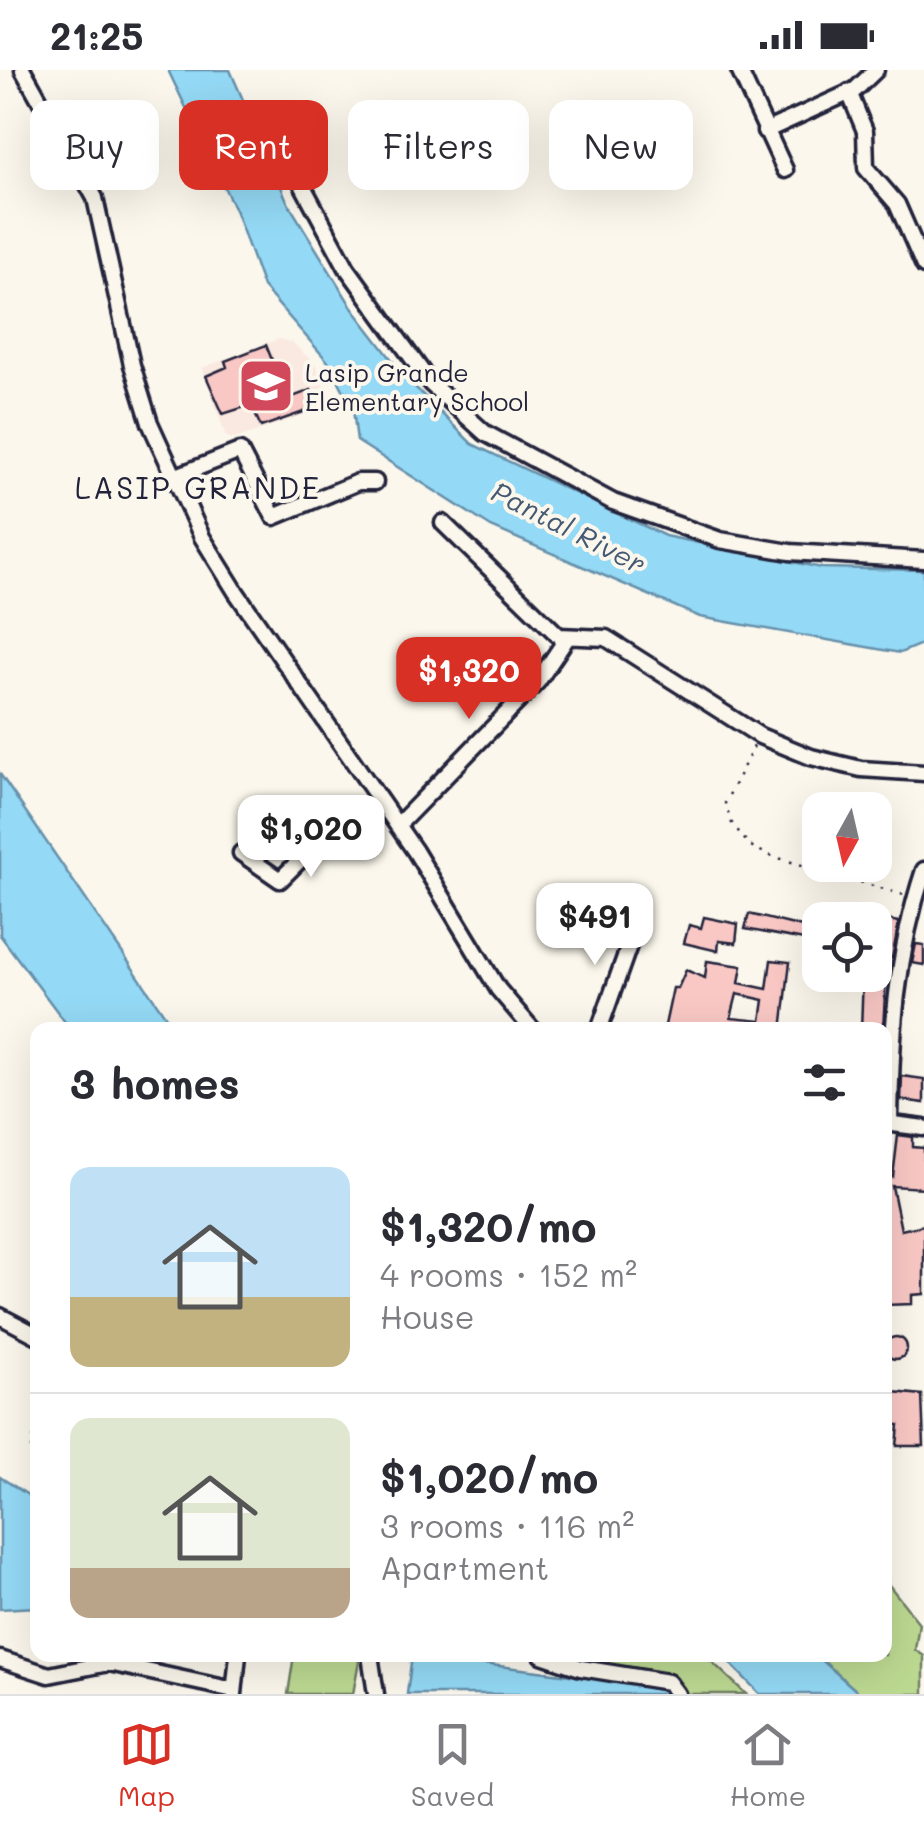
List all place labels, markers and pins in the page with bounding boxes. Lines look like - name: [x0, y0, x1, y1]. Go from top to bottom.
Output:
- school or university icon: Lasip Grande Elementary School: [236, 356, 296, 416]
- place label: Lasip Grande Elementary School: [305, 356, 529, 418]
- pin: $1,320: [388, 637, 550, 722]
- pin: $1,020: [230, 795, 392, 880]
- pin: $491: [536, 883, 654, 968]

